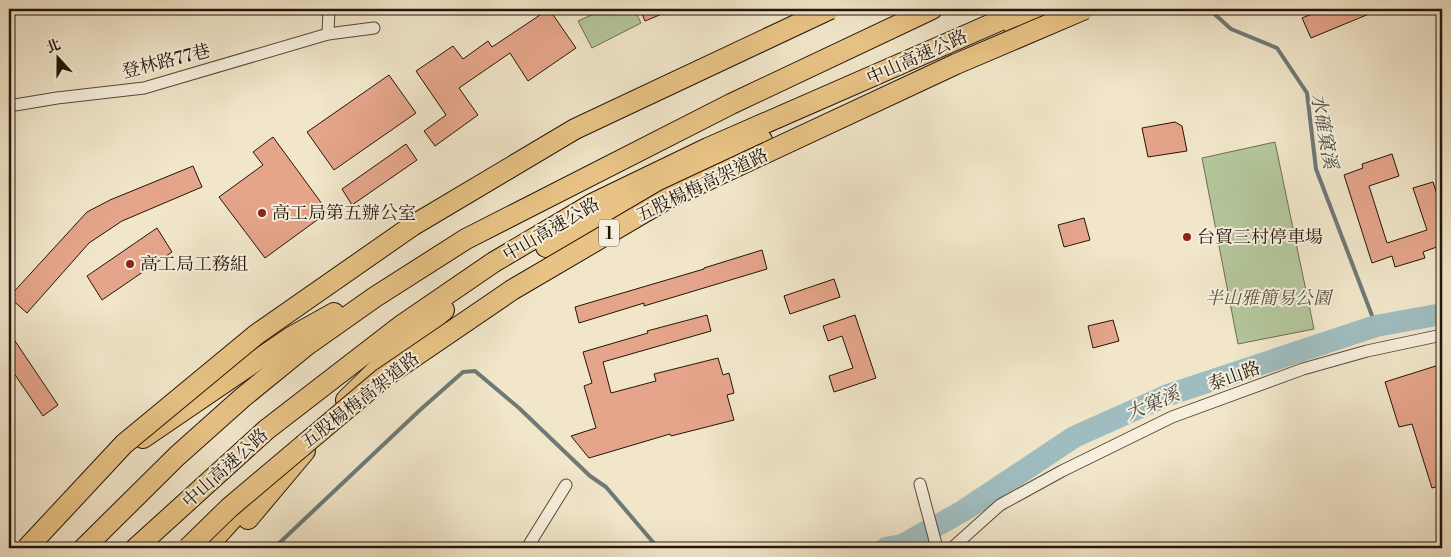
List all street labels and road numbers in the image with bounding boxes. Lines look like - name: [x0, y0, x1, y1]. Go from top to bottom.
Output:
- street label: 中山高速公路: [863, 25, 971, 90]
- street label: 登林路77巷: [120, 39, 213, 84]
- street label: 五股楊梅高架道路: [632, 144, 772, 227]
- street label: 中山高速公路: [499, 192, 604, 266]
- road number: 1: [599, 220, 619, 247]
- street label: 五股楊梅高架道路: [296, 347, 424, 454]
- street label: 泰山路: [1205, 356, 1263, 397]
- street label: 中山高速公路: [178, 424, 273, 513]

